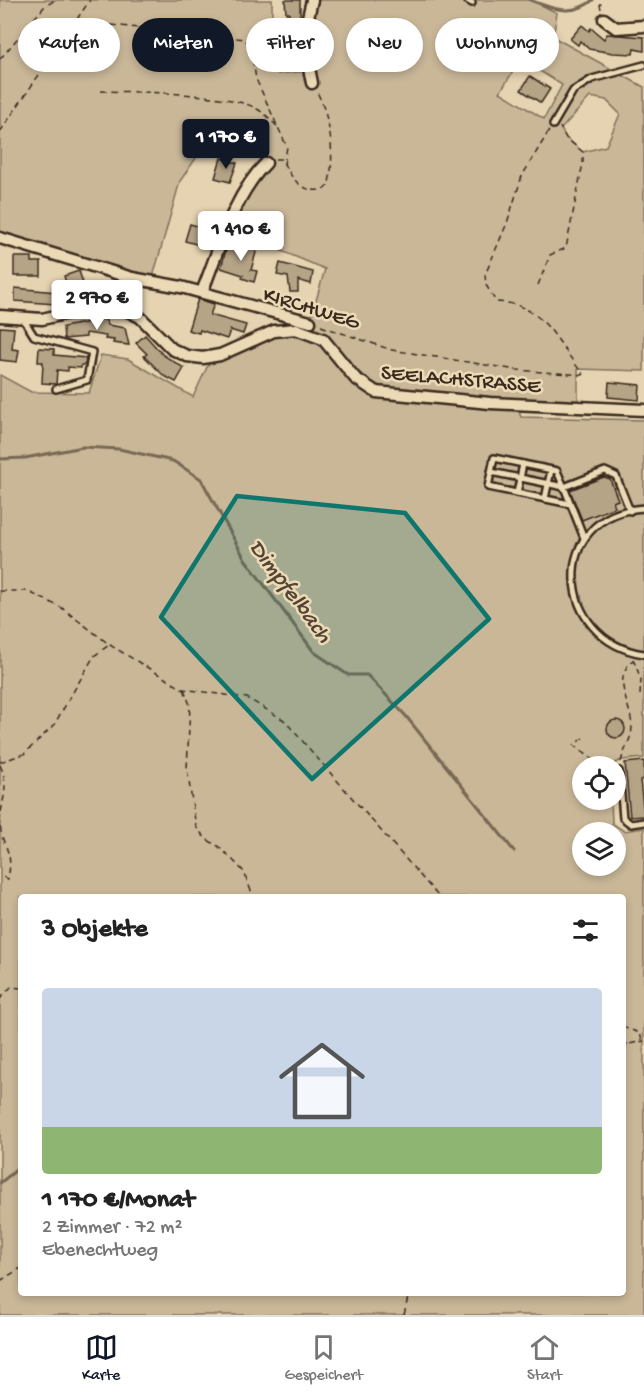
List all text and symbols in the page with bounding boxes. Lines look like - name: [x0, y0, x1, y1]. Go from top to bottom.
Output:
- chip: Kaufen: [18, 18, 120, 72]
- chip: Mieten: [132, 18, 234, 72]
- chip: Filter: [246, 18, 334, 72]
- chip: Neu: [346, 18, 423, 72]
- chip: Wohnung: [435, 18, 559, 72]
- pin: 1 170 €: [171, 119, 281, 170]
- text: 1 170 €: [196, 127, 256, 150]
- pin: 1 410 €: [186, 211, 296, 262]
- text: 1 410 €: [212, 219, 270, 242]
- pin: 2 970 €: [42, 280, 152, 331]
- street label: KIRCHWEG: [259, 283, 363, 337]
- text: 2 970 €: [66, 288, 128, 311]
- street label: SEELACHSTRASSE: [380, 361, 543, 401]
- water label: Dimpfelbach: [241, 535, 338, 650]
- map controls: [572, 756, 626, 876]
- button: locate: [572, 756, 626, 810]
- button: layers: [572, 822, 626, 876]
- icon: filters: [569, 914, 602, 947]
- text: 3 Objekte: [42, 915, 148, 946]
- icon: home: [268, 1027, 376, 1135]
- text: 1 170 €/Monat: [42, 1186, 194, 1217]
- text: 2 Zimmer · 72 m²: [42, 1217, 182, 1240]
- text: Ebenechtweg: [42, 1240, 158, 1263]
- tab: Karte: [82, 1331, 120, 1386]
- tab: Gespeichert: [284, 1331, 363, 1386]
- tab: Start: [527, 1331, 562, 1386]

